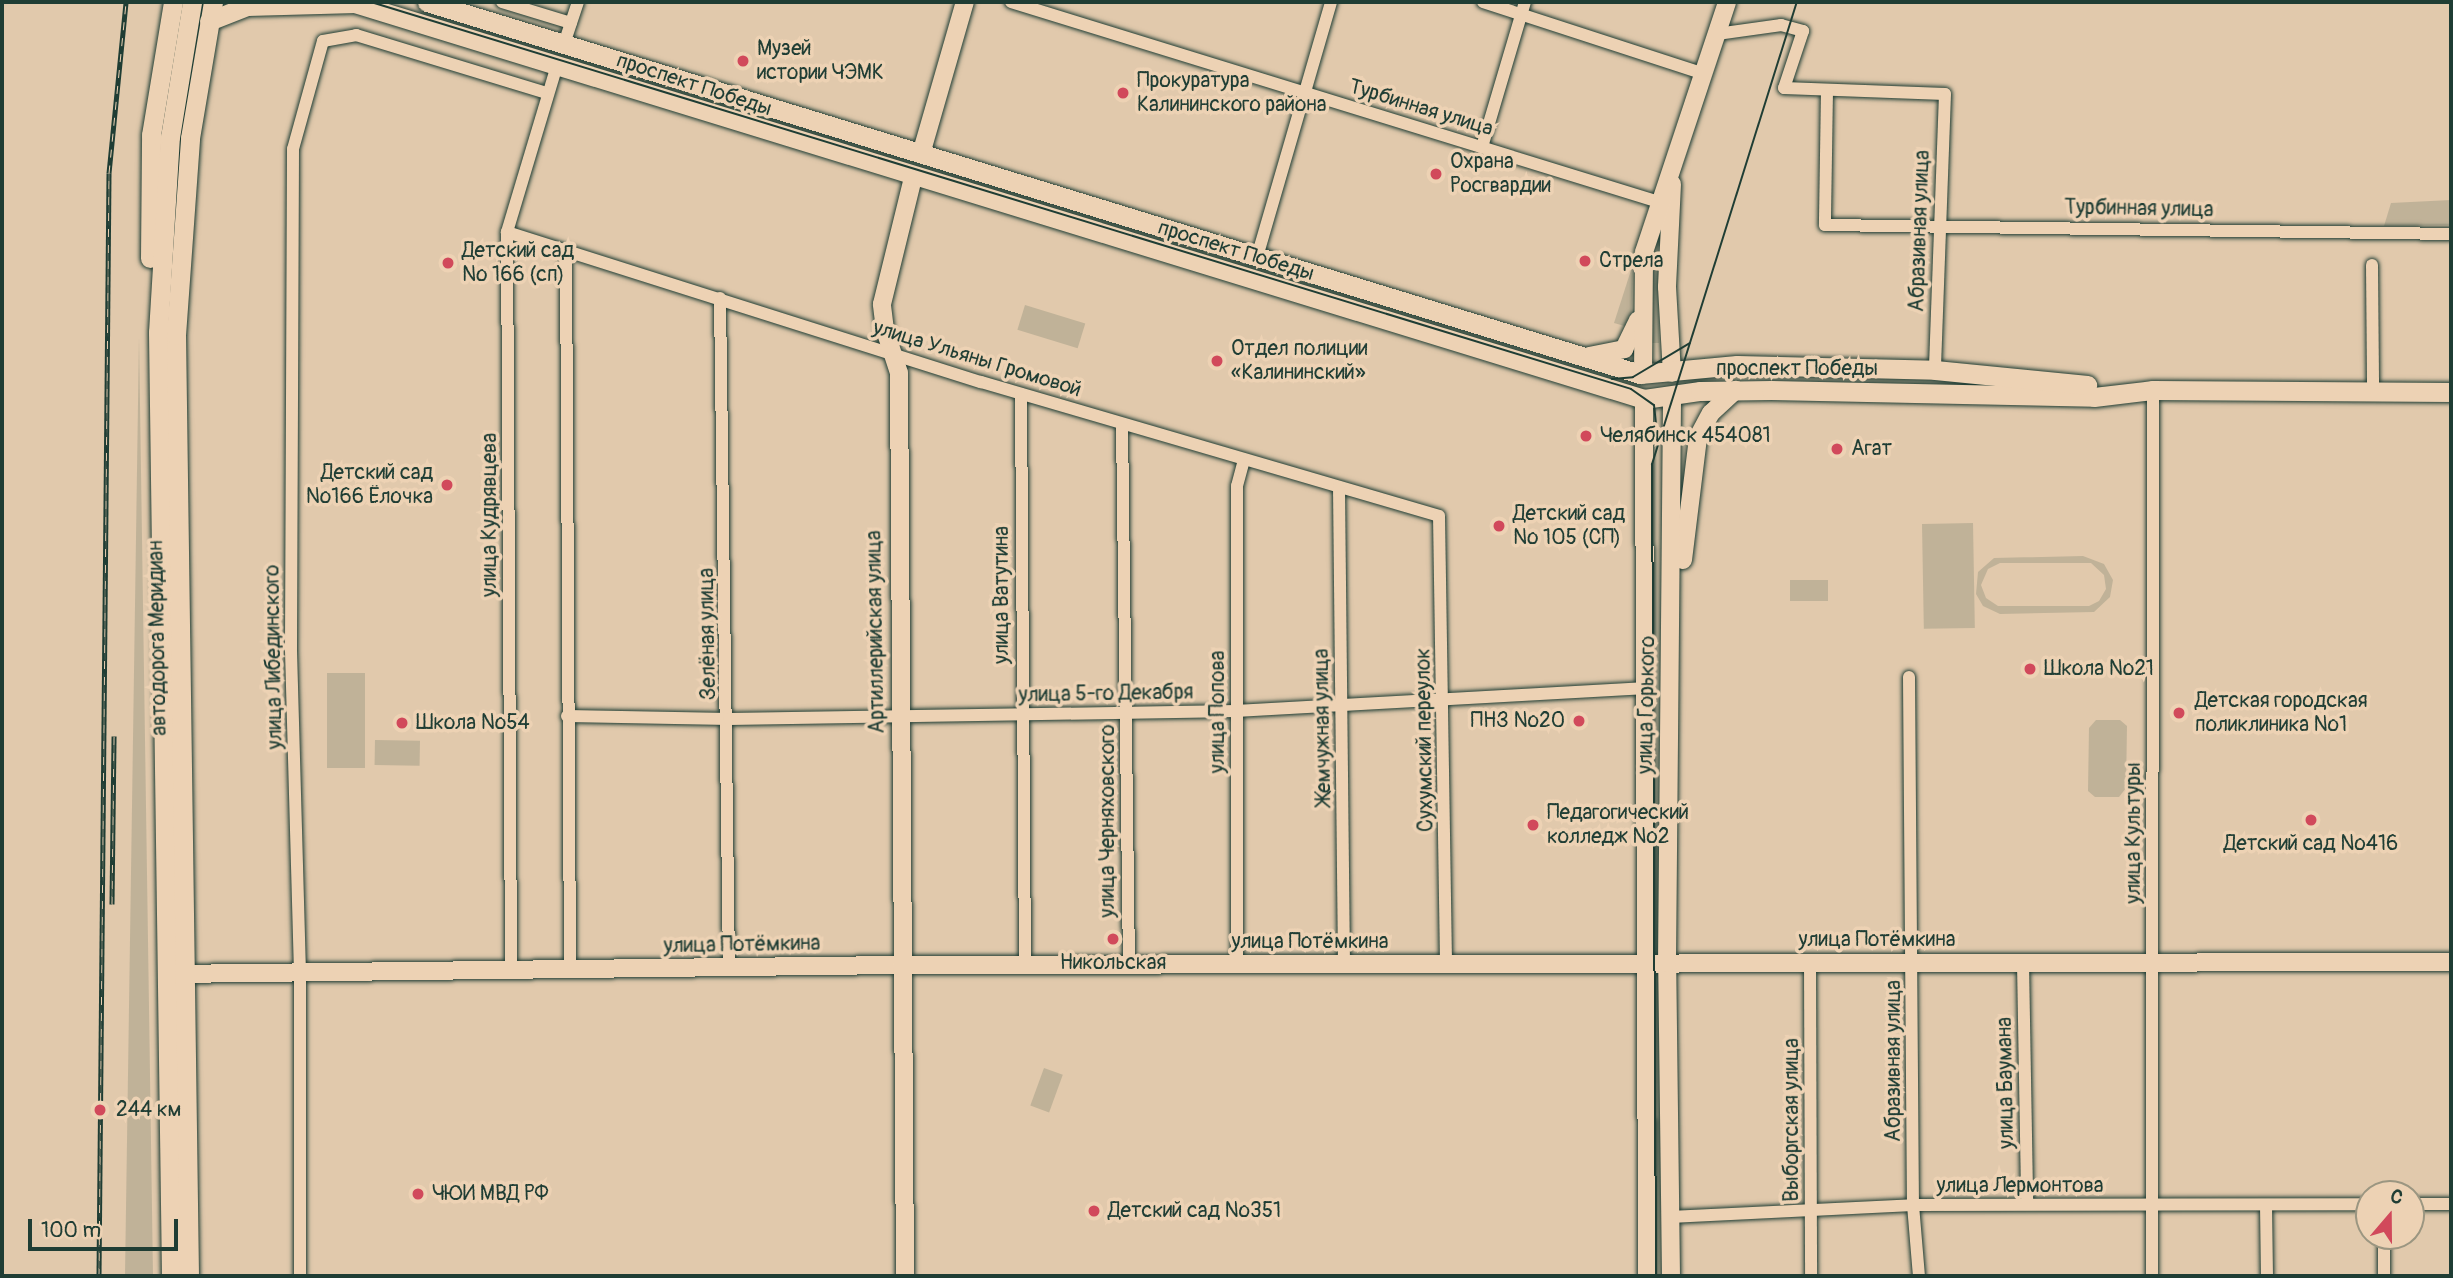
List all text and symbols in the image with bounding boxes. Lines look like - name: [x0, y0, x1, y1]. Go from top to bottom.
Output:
- place label: Музей истории ЧЭМК: [757, 36, 884, 86]
- street label: проспект Победы: [613, 48, 775, 122]
- marker: Музей истории ЧЭМК: [735, 53, 751, 69]
- place label: Прокуратура Калининского района: [1137, 68, 1327, 118]
- street label: Турбинная улица: [1346, 74, 1496, 142]
- marker: Прокуратура Калининского района: [1115, 85, 1131, 101]
- place label: Охрана Росгвардии: [1450, 149, 1551, 199]
- street label: Абразивная улица: [1905, 150, 1935, 312]
- marker: Охрана Росгвардии: [1428, 166, 1444, 182]
- street label: Турбинная улица: [2064, 195, 2214, 223]
- street label: проспект Победы: [1155, 215, 1317, 287]
- place label: Детский сад № 166 (сп): [462, 238, 574, 288]
- place label: Стрела: [1599, 248, 1664, 274]
- marker: Стрела: [1577, 253, 1593, 269]
- marker: Детский сад № 166 (сп): [440, 255, 456, 271]
- street label: улица Ульяны Громовой: [870, 315, 1084, 403]
- place label: Отдел полиции «Калининский»: [1231, 336, 1368, 386]
- marker: Отдел полиции «Калининский»: [1209, 353, 1225, 369]
- street label: проспект Победы: [1716, 356, 1878, 382]
- place label: Челябинск 454081: [1600, 423, 1771, 449]
- marker: Челябинск 454081: [1578, 428, 1594, 444]
- street label: улица Кудрявцева: [477, 433, 503, 597]
- place label: Агат: [1851, 436, 1892, 462]
- marker: Агат: [1829, 441, 1845, 457]
- place label: Детский сад №166 Ёлочка: [306, 460, 433, 510]
- marker: Детский сад №166 Ёлочка: [439, 477, 455, 493]
- place label: Детский сад № 105 (СП): [1513, 501, 1625, 551]
- marker: Детский сад № 105 (СП): [1491, 518, 1507, 534]
- street label: улица Ватутина: [989, 526, 1015, 664]
- street label: Артиллерийская улица: [862, 530, 890, 734]
- street label: автодорога Меридиан: [144, 540, 172, 736]
- street label: улица Либединского: [260, 564, 288, 750]
- street label: Зелёная улица: [694, 568, 722, 700]
- street label: улица Горького: [1633, 636, 1661, 774]
- street label: Жемчужная улица: [1309, 648, 1337, 806]
- street label: Сухумский переулок: [1411, 648, 1439, 832]
- street label: улица Попова: [1205, 651, 1231, 773]
- place label: Школа №21: [2044, 656, 2154, 682]
- marker: Школа №21: [2022, 661, 2038, 677]
- street label: улица 5-го Декабря: [1018, 680, 1194, 708]
- place label: Детская городская поликлиника №1: [2195, 688, 2368, 738]
- marker: Детская городская поликлиника №1: [2169, 703, 2189, 723]
- place label: ПНЗ №20: [1470, 708, 1565, 734]
- place label: Школа №54: [416, 710, 530, 736]
- marker: ПНЗ №20: [1571, 713, 1587, 729]
- marker: Школа №54: [394, 715, 410, 731]
- street label: улица Черняховского: [1095, 724, 1121, 918]
- street label: улица Культуры: [2121, 762, 2147, 904]
- place label: Педагогический колледж №2: [1547, 800, 1689, 850]
- marker: Детский сад №416: [2303, 812, 2319, 828]
- marker: Педагогический колледж №2: [1525, 817, 1541, 833]
- place label: Детский сад №416: [2224, 831, 2398, 857]
- street label: улица Потёмкина: [1799, 927, 1955, 953]
- street label: улица Потёмкина: [1232, 929, 1388, 955]
- street label: улица Потёмкина: [663, 931, 821, 959]
- marker: Никольская: [1105, 931, 1121, 947]
- place label: Никольская: [1060, 950, 1166, 976]
- street label: Абразивная улица: [1881, 980, 1907, 1142]
- street label: улица Баумана: [1992, 1017, 2020, 1149]
- street label: Выборгская улица: [1779, 1038, 1805, 1202]
- place label: 244 км: [116, 1097, 181, 1123]
- marker: 244 км: [90, 1100, 110, 1120]
- street label: улица Лермонтова: [1936, 1173, 2104, 1199]
- north arrow: [2355, 1180, 2425, 1250]
- place label: ЧЮИ МВД РФ: [432, 1181, 549, 1207]
- text: С: [2387, 1184, 2406, 1210]
- marker: ЧЮИ МВД РФ: [410, 1186, 426, 1202]
- place label: Детский сад №351: [1108, 1198, 1281, 1224]
- marker: Детский сад №351: [1086, 1203, 1102, 1219]
- scale bar: [32, 1204, 182, 1248]
- text: 100 m: [41, 1217, 101, 1244]

